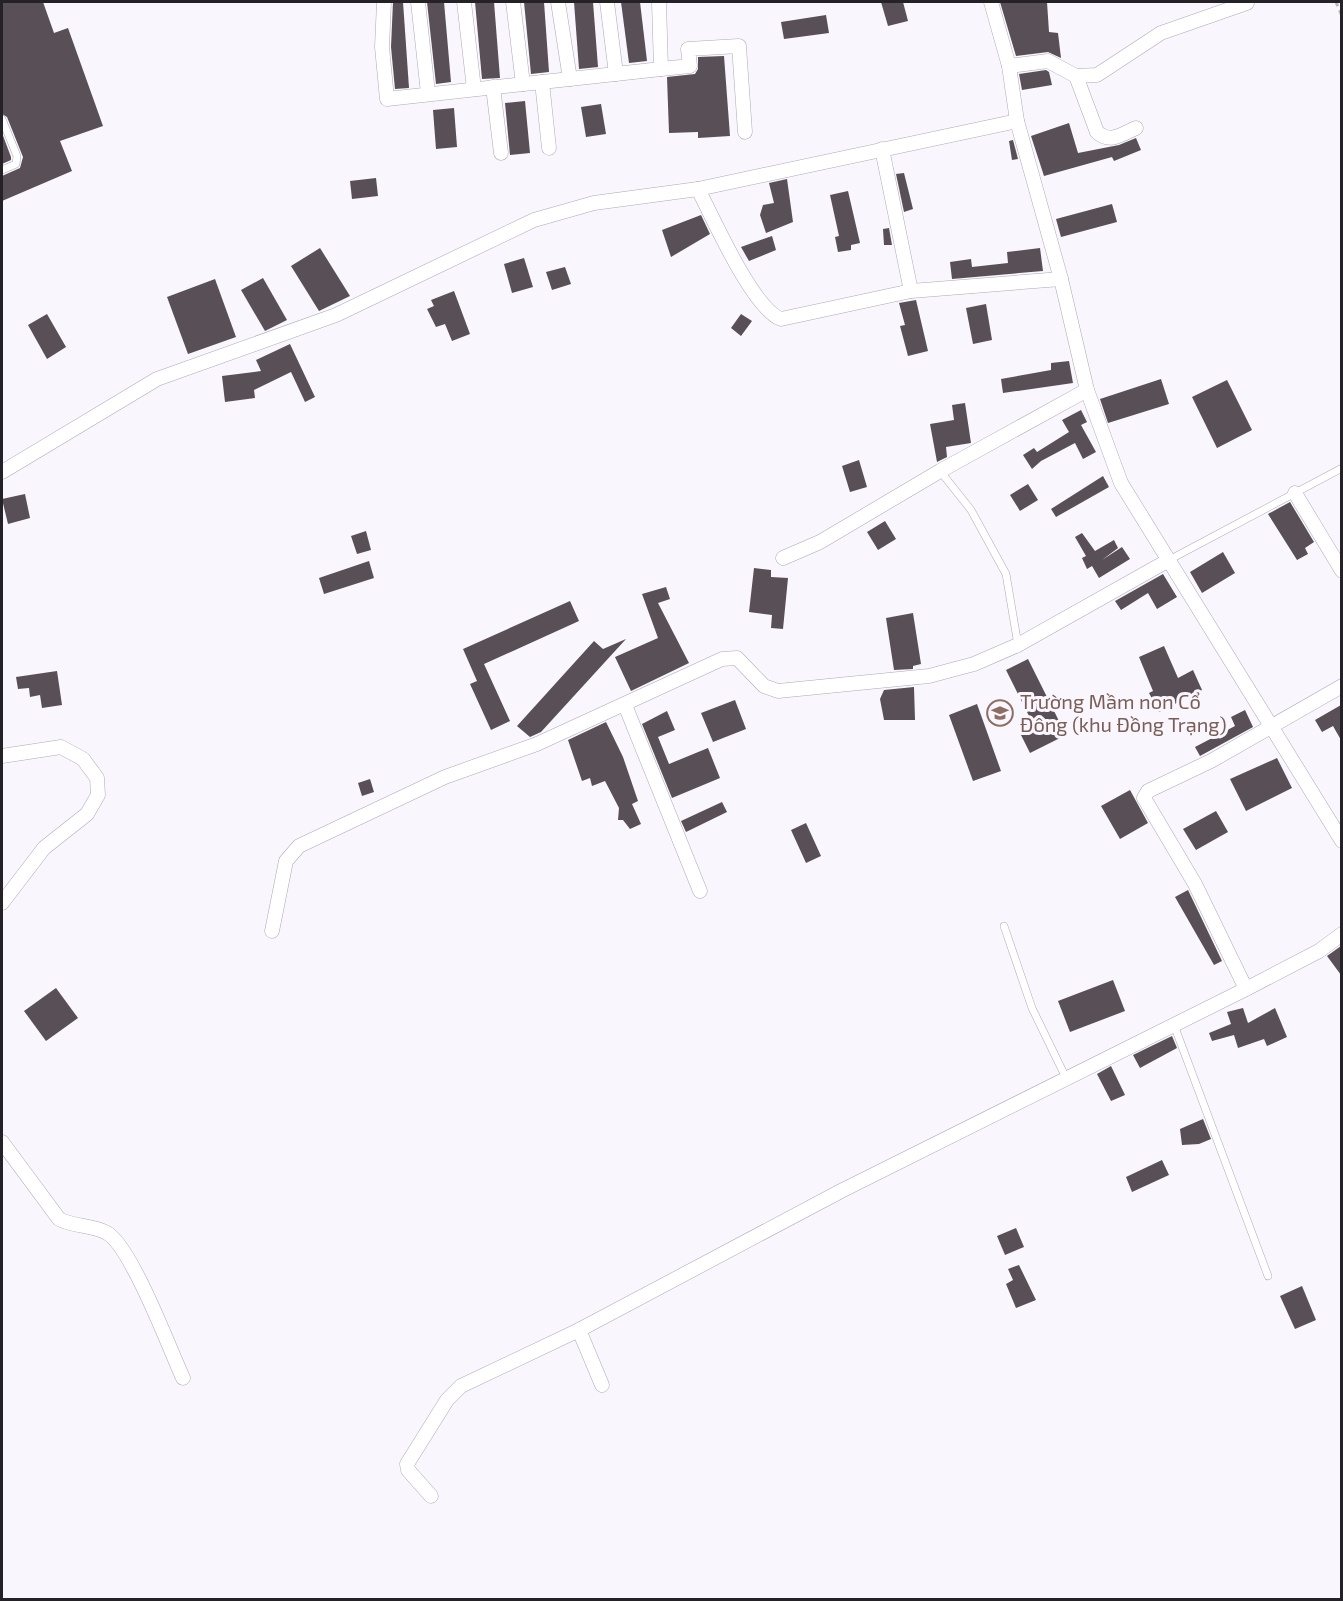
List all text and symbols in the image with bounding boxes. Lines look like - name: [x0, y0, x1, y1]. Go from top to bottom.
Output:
- place label: Trường Mầm non Cổ Đông (khu Đồng Trạng): [1020, 689, 1227, 736]
- school or university icon: Trường Mầm non Cổ Đông (khu Đồng Trạng): [985, 698, 1015, 728]

